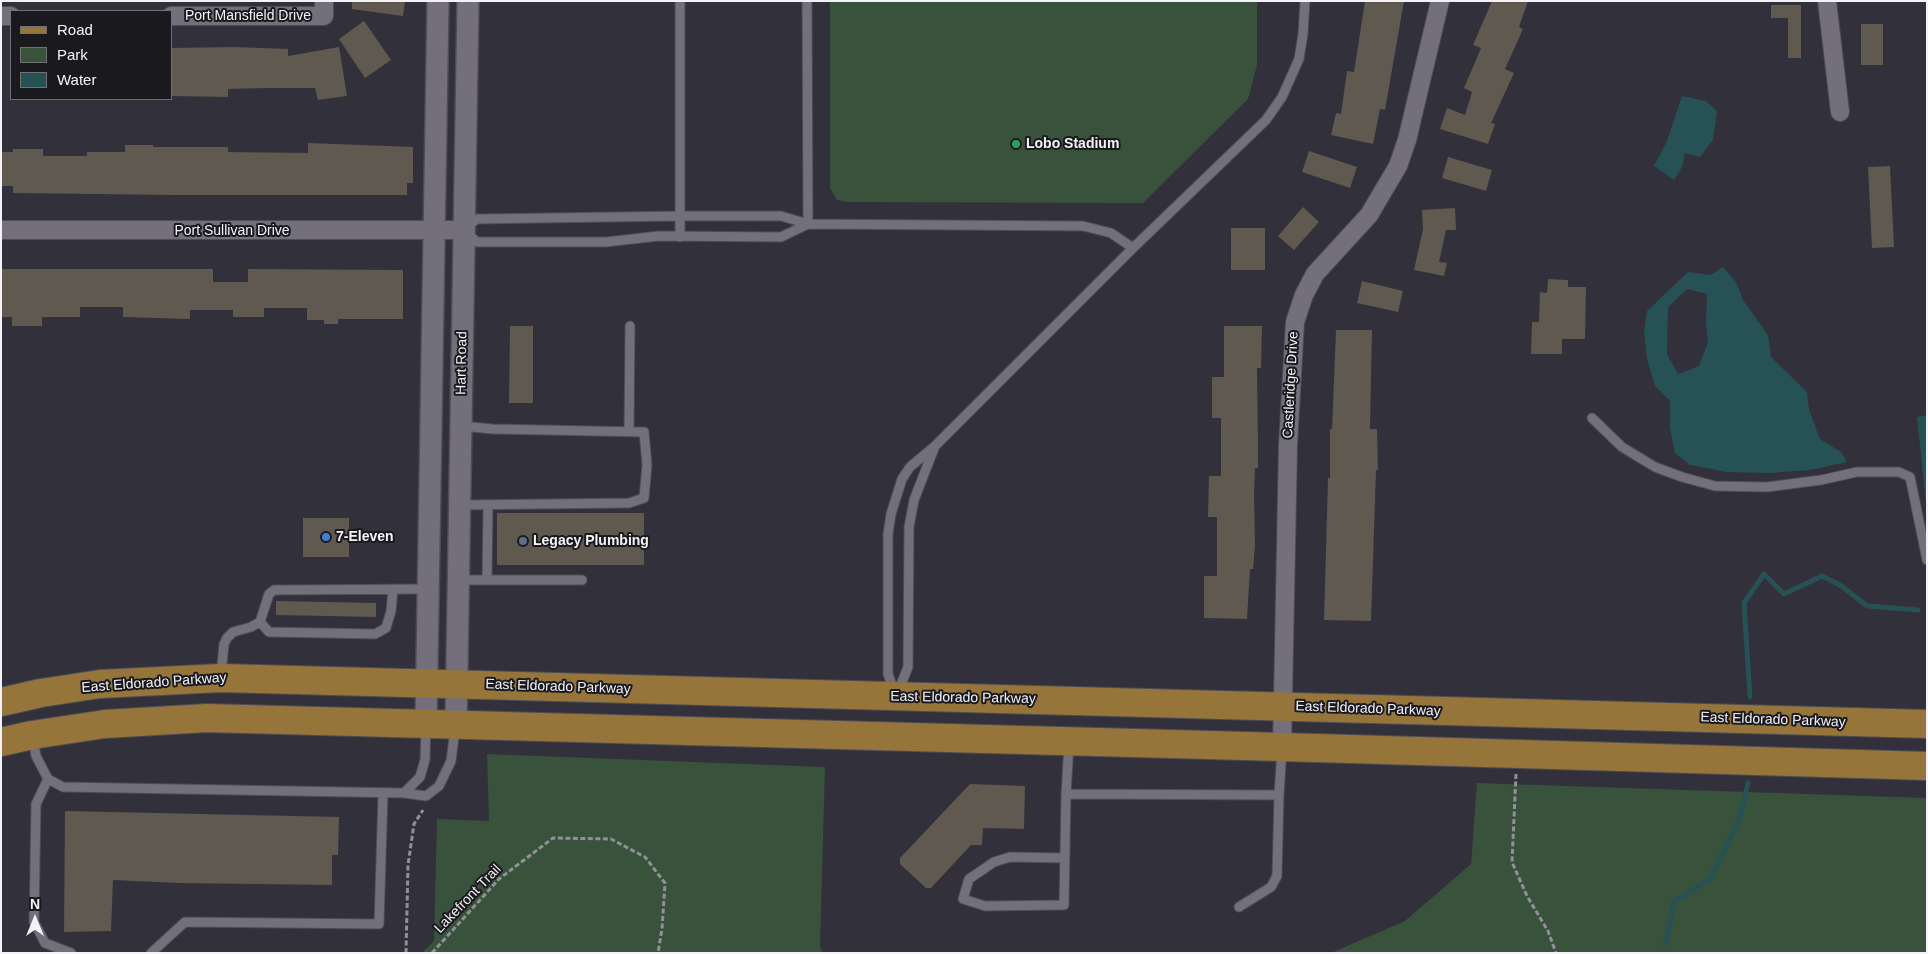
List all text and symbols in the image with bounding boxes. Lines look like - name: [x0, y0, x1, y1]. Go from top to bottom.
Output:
- street label: Port Mansfield Drive: [185, 8, 311, 24]
- legend: [10, 10, 172, 100]
- text: Road: [57, 21, 93, 38]
- text: Park: [57, 46, 88, 63]
- text: Water: [57, 71, 96, 88]
- place label: Lobo Stadium: [1026, 136, 1119, 152]
- marker: Lobo Stadium: [1010, 138, 1022, 150]
- street label: Port Sullivan Drive: [174, 223, 290, 239]
- street label: Hart Road: [453, 331, 471, 395]
- street label: Castleridge Drive: [1280, 331, 1302, 439]
- place label: 7-Eleven: [336, 529, 394, 545]
- marker: 7-Eleven: [320, 531, 332, 543]
- place label: Legacy Plumbing: [533, 533, 649, 549]
- marker: Legacy Plumbing: [517, 535, 529, 547]
- street label: East Eldorado Parkway: [81, 670, 227, 696]
- street label: East Eldorado Parkway: [485, 676, 631, 698]
- street label: East Eldorado Parkway: [890, 688, 1036, 708]
- street label: East Eldorado Parkway: [1295, 698, 1441, 720]
- street label: East Eldorado Parkway: [1700, 709, 1846, 731]
- street label: Lakefront Trail: [431, 861, 505, 937]
- north arrow: [10, 894, 60, 944]
- text: N: [30, 896, 40, 912]

